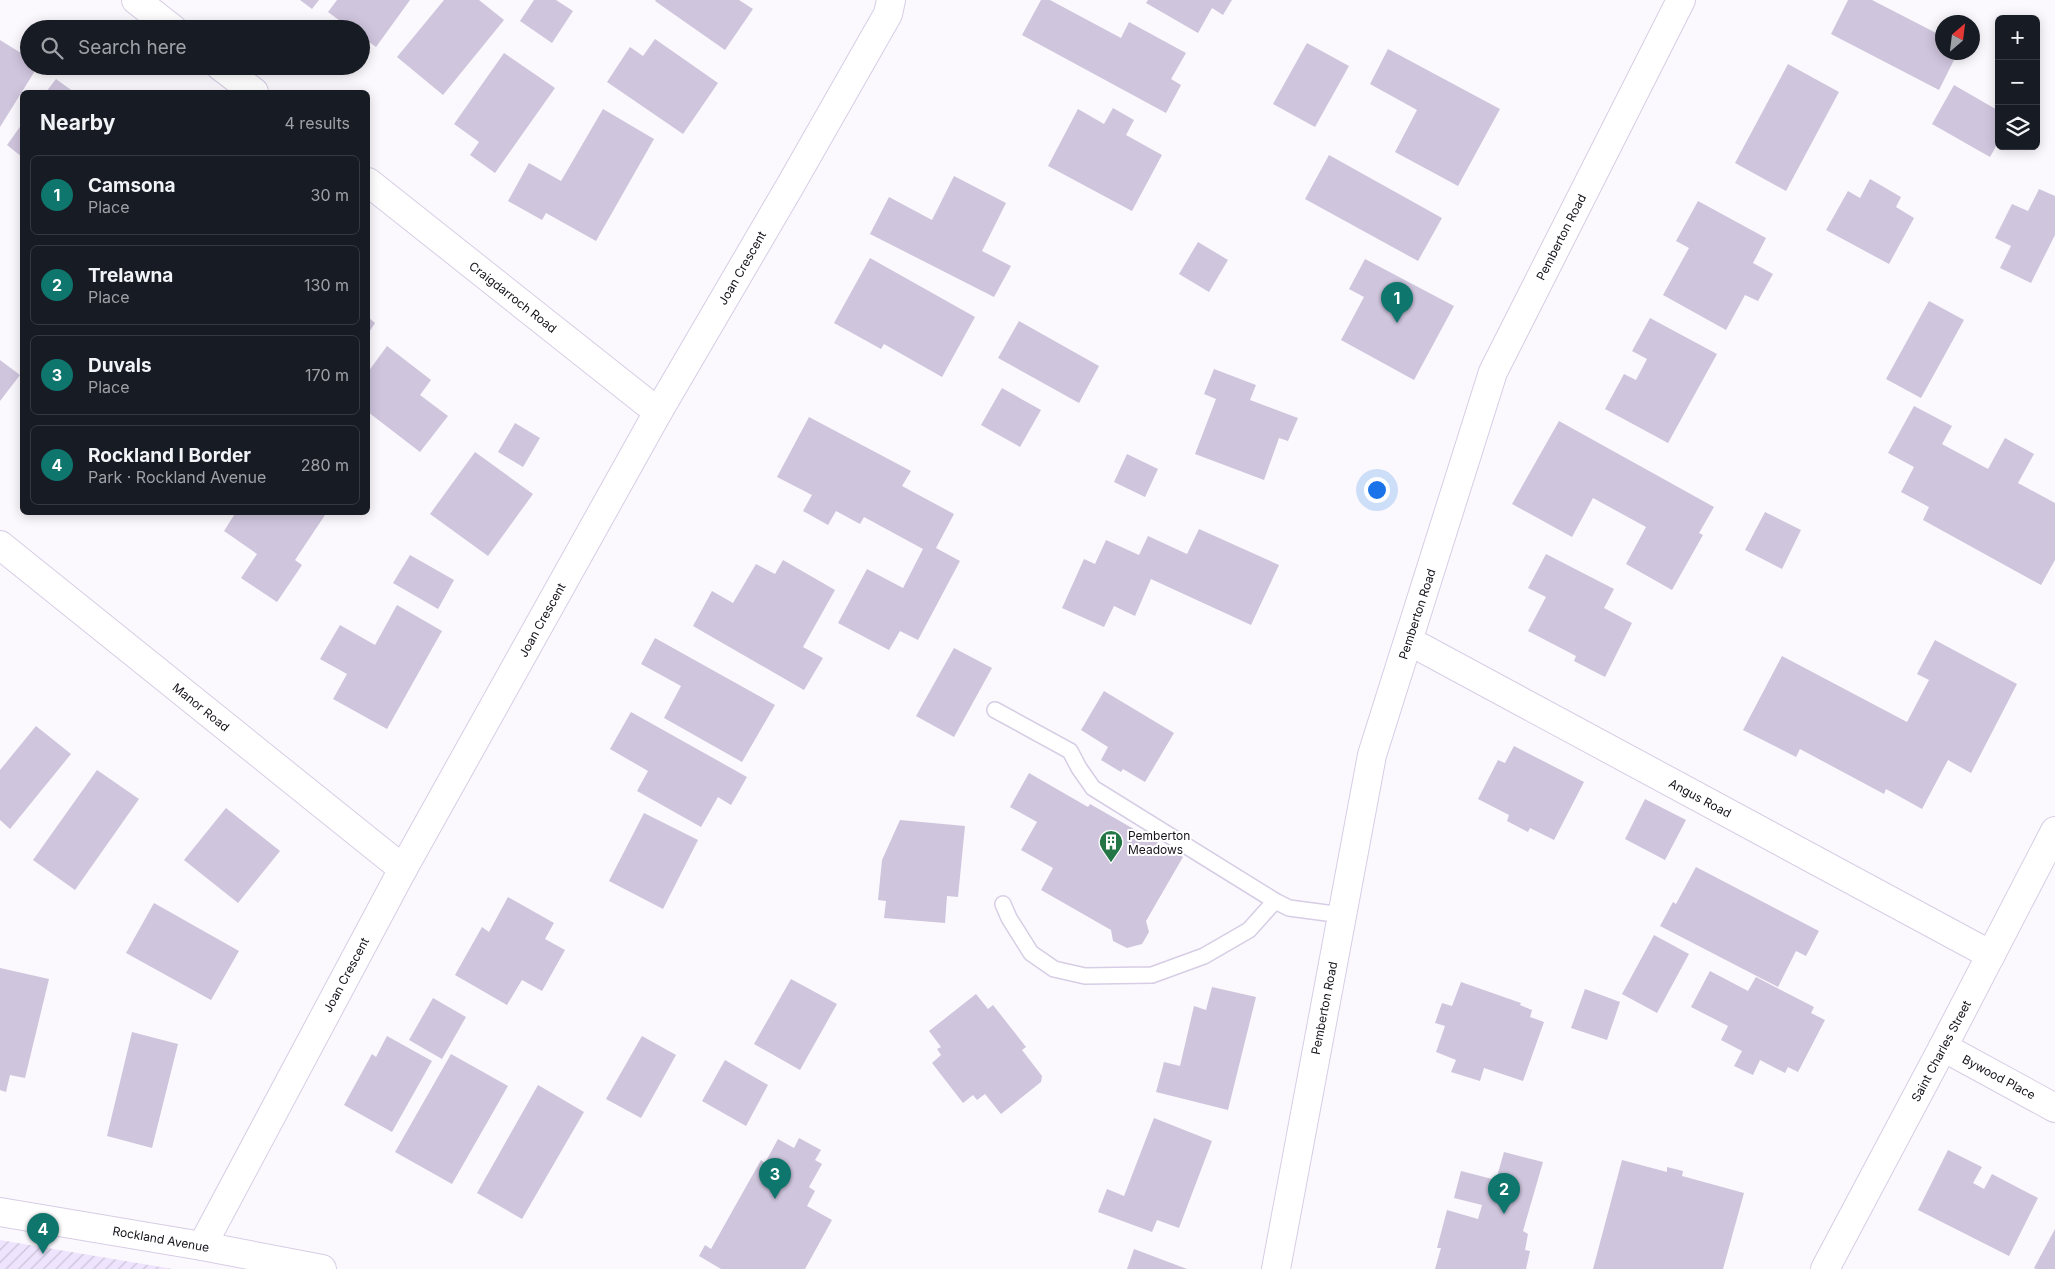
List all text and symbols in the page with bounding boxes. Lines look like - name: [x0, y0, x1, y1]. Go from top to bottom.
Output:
- north arrow: [1935, 15, 1980, 60]
- map controls: [1995, 15, 2040, 150]
- button: +: [1995, 15, 2040, 60]
- search box: [20, 20, 370, 75]
- icon: search: [38, 34, 66, 62]
- text: Search here: [78, 36, 187, 59]
- button: −: [1995, 60, 2040, 105]
- button: layers: [1995, 105, 2040, 150]
- text: Nearby: [40, 110, 115, 135]
- text: 4 results: [285, 113, 350, 133]
- text: Camsona: [88, 174, 176, 197]
- text: 1: [54, 185, 60, 205]
- text: 30 m: [311, 185, 349, 205]
- street label: Pemberton Road: [1533, 191, 1589, 283]
- text: Place: [88, 197, 130, 217]
- street label: Joan Crescent: [715, 228, 769, 308]
- street label: Craigdarroch Road: [466, 258, 560, 336]
- text: Trelawna: [88, 264, 173, 287]
- text: 2: [52, 275, 62, 295]
- text: 130 m: [304, 275, 349, 295]
- pin: 1: [1381, 282, 1413, 323]
- text: Place: [88, 287, 130, 307]
- text: Duvals: [88, 354, 152, 377]
- text: 3: [52, 365, 62, 385]
- text: 170 m: [305, 365, 349, 385]
- text: Place: [88, 377, 130, 397]
- text: Rockland I Border: [88, 444, 251, 467]
- text: 4: [52, 455, 62, 475]
- text: 280 m: [301, 455, 349, 475]
- text: Park · Rockland Avenue: [88, 467, 266, 487]
- your location: [1364, 477, 1390, 503]
- street label: Pemberton Road: [1395, 567, 1439, 661]
- street label: Joan Crescent: [515, 580, 569, 660]
- street label: Manor Road: [170, 680, 232, 734]
- street label: Angus Road: [1666, 775, 1734, 821]
- place label: Pemberton Meadows: [1128, 828, 1190, 857]
- building icon: Pemberton Meadows: [1098, 829, 1124, 863]
- street label: Joan Crescent: [320, 935, 372, 1015]
- street label: Pemberton Road: [1308, 960, 1340, 1056]
- street label: Saint Charles Street: [1908, 998, 1974, 1104]
- street label: Bywood Place: [1960, 1051, 2038, 1103]
- pin: 3: [759, 1158, 791, 1199]
- pin: 2: [1488, 1173, 1520, 1214]
- pin: 4: [27, 1213, 59, 1254]
- street label: Rockland Avenue: [112, 1223, 210, 1255]

